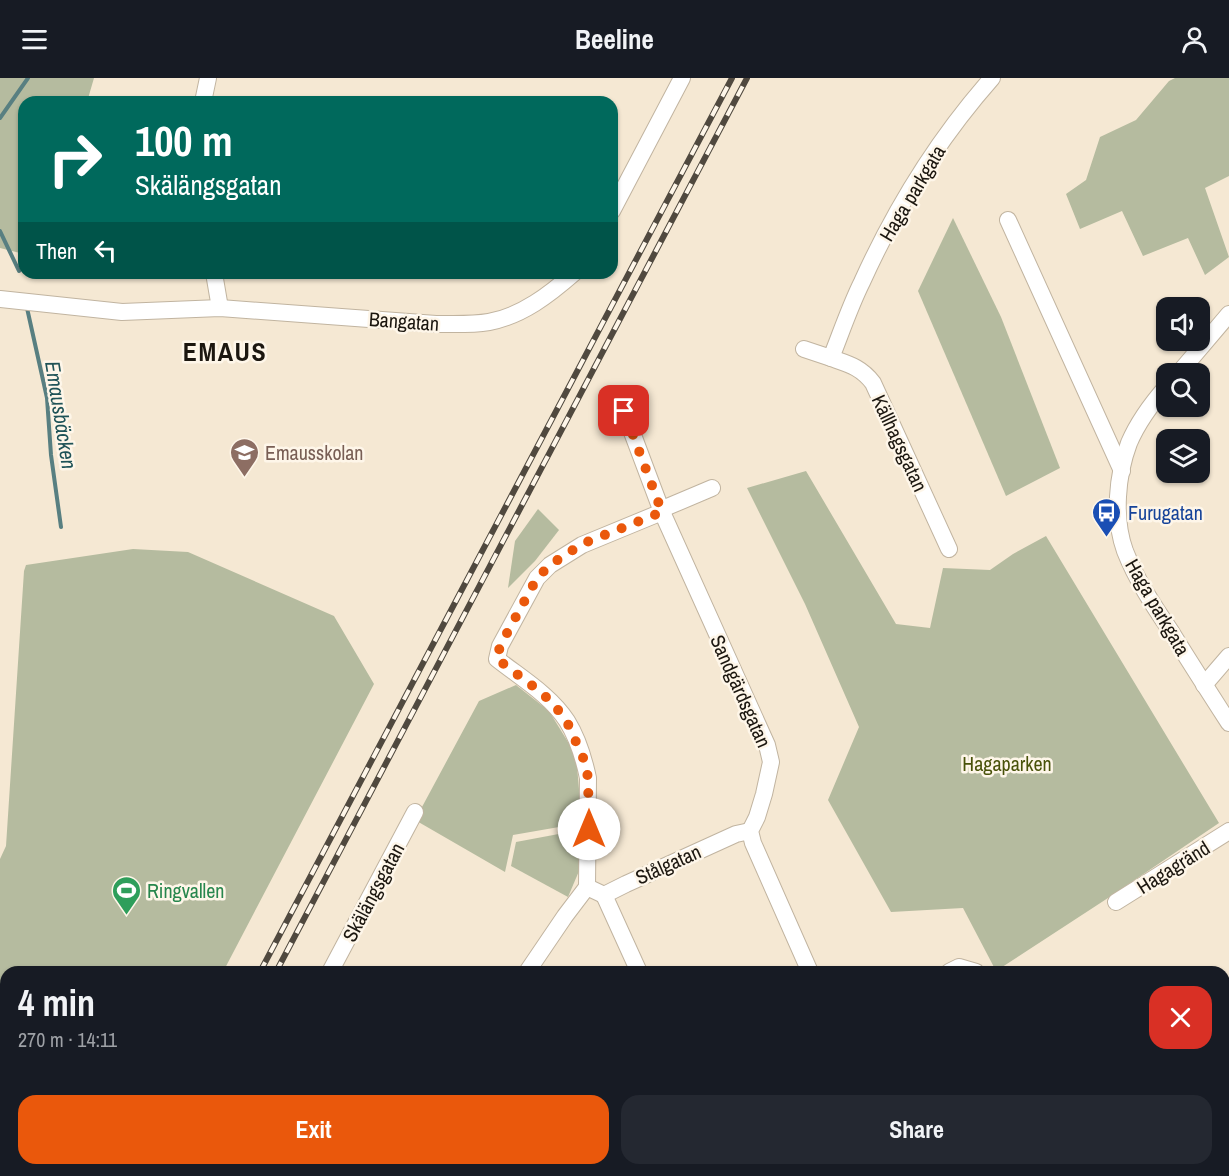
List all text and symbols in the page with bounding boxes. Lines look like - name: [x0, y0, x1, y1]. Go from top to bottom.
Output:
- text: Beeline: [575, 21, 654, 57]
- icon: menu: [18, 23, 51, 56]
- icon: person: [1178, 23, 1211, 56]
- text: 100 m: [135, 113, 233, 169]
- icon: right: [36, 120, 114, 198]
- street label: Haga parkgata: [873, 140, 951, 246]
- text: Skälängsgatan: [135, 167, 281, 203]
- icon: left: [89, 234, 122, 267]
- text: Then: [36, 236, 77, 266]
- map controls: [1156, 297, 1210, 483]
- button: sound: [1156, 297, 1210, 351]
- street label: Bangatan: [368, 305, 440, 337]
- district label: EMAUS: [183, 334, 267, 369]
- water label: Emausbäcken: [38, 359, 84, 471]
- button: search: [1156, 363, 1210, 417]
- pin: [598, 385, 649, 436]
- street label: Källhagsgatan: [866, 390, 934, 496]
- icon: arrive: [607, 394, 640, 427]
- button: layers: [1156, 429, 1210, 483]
- school or university icon: Emausskolan: [228, 436, 260, 478]
- place label: Emausskolan: [265, 439, 363, 466]
- bus stop icon: Furugatan: [1091, 496, 1123, 538]
- place label: Furugatan: [1128, 499, 1203, 526]
- street label: Haga parkgata: [1119, 554, 1197, 660]
- street label: Sandgärdsgatan: [704, 631, 778, 751]
- park label: Hagaparken: [962, 750, 1052, 777]
- position arrow: [557, 797, 621, 861]
- street label: Hagagränd: [1131, 834, 1215, 900]
- street label: Skälängsgatan: [336, 838, 410, 946]
- street label: Stålgatan: [631, 838, 705, 890]
- sports icon: Ringvallen: [110, 874, 142, 916]
- place label: Ringvallen: [147, 877, 224, 904]
- text: 4 min: [18, 979, 95, 1027]
- button: close: [1149, 986, 1212, 1049]
- text: 270 m · 14:11: [18, 1026, 117, 1053]
- button: Exit: [18, 1095, 609, 1164]
- button: Share: [621, 1095, 1212, 1164]

